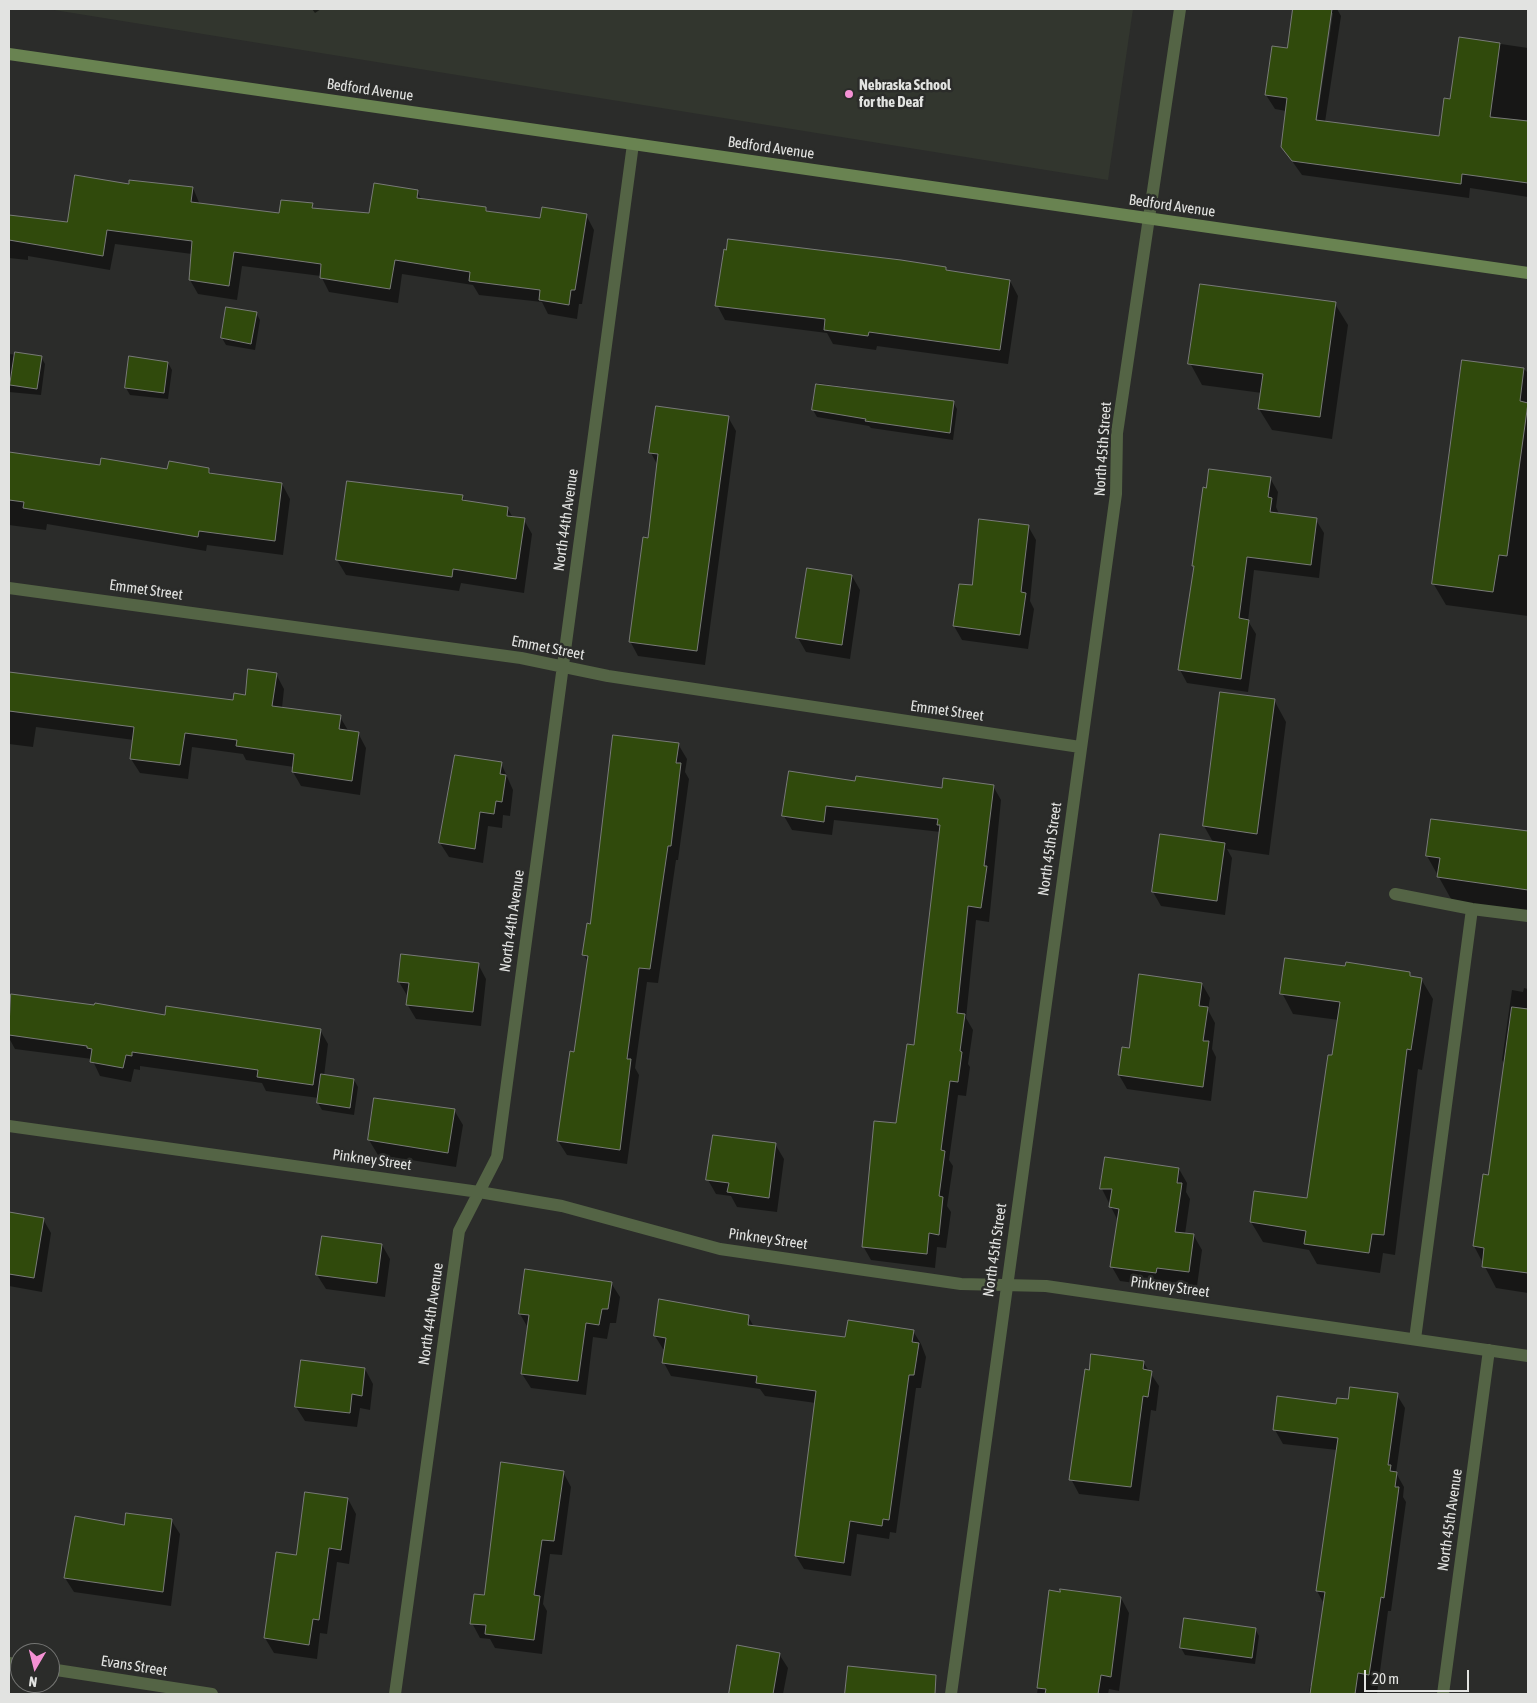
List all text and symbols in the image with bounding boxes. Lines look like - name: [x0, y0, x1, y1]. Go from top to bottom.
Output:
- street label: Bedford Avenue: [326, 75, 414, 105]
- place label: Nebraska School for the Deaf: [859, 76, 951, 111]
- marker: Nebraska School for the Deaf: [843, 88, 855, 100]
- street label: Bedford Avenue: [727, 133, 815, 163]
- street label: Bedford Avenue: [1128, 191, 1216, 221]
- street label: North 45th Street: [1091, 401, 1115, 497]
- street label: North 44th Avenue: [550, 468, 582, 572]
- street label: Emmet Street: [108, 576, 184, 604]
- street label: Emmet Street: [510, 632, 586, 664]
- street label: Emmet Street: [909, 697, 985, 725]
- street label: North 45th Street: [1035, 801, 1065, 897]
- street label: North 44th Avenue: [496, 869, 528, 973]
- street label: Pinkney Street: [331, 1146, 413, 1174]
- street label: North 45th Street: [980, 1202, 1010, 1298]
- street label: Pinkney Street: [727, 1225, 809, 1253]
- street label: North 44th Avenue: [415, 1262, 447, 1366]
- street label: Pinkney Street: [1129, 1273, 1211, 1301]
- street label: North 45th Avenue: [1434, 1468, 1466, 1572]
- north arrow: [10, 1643, 60, 1693]
- street label: Evans Street: [100, 1652, 168, 1680]
- scale bar: [1367, 1660, 1472, 1692]
- text: 20 m: [1372, 1670, 1399, 1687]
- text: N: [28, 1673, 38, 1690]

